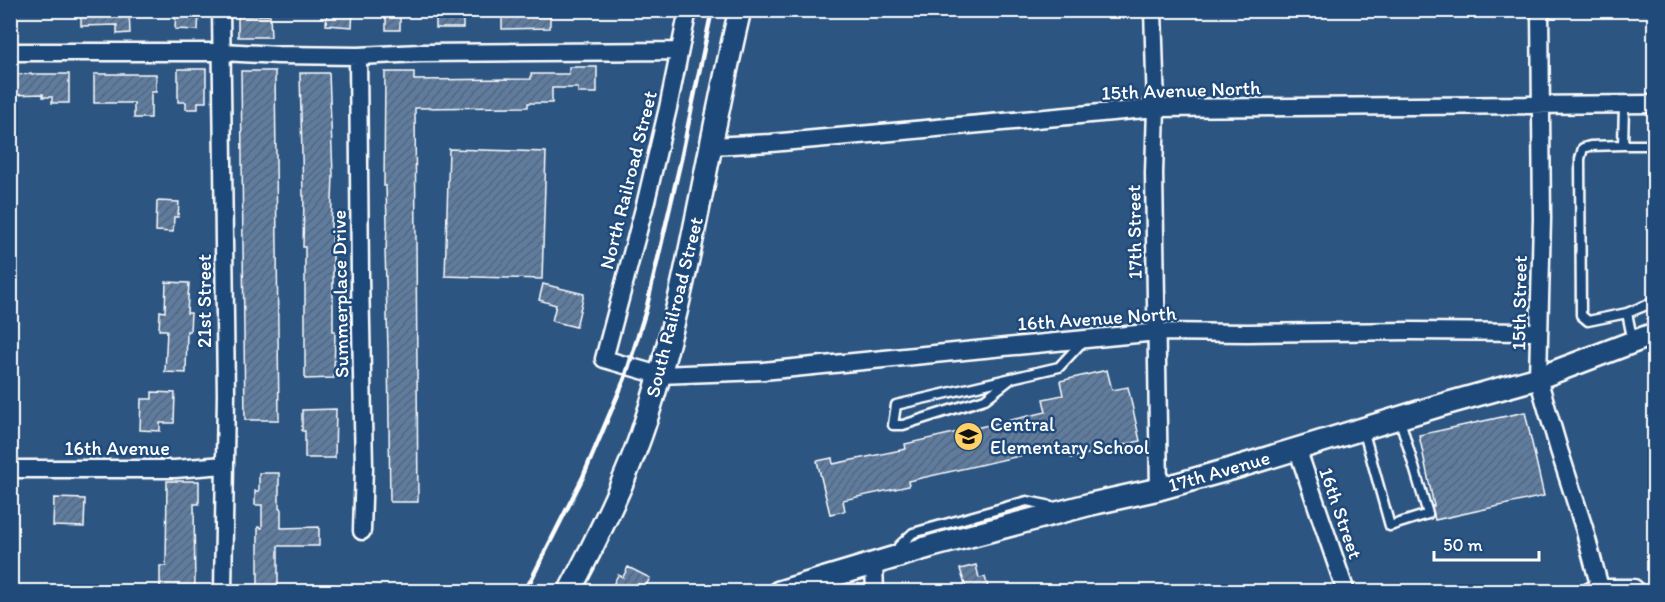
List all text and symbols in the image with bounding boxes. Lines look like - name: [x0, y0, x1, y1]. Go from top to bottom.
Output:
- street label: 15th Avenue North: [1101, 75, 1261, 105]
- street label: North Railroad Street: [594, 88, 662, 272]
- street label: 17th Street: [1121, 184, 1147, 280]
- street label: Summerplace Drive: [327, 210, 353, 378]
- street label: South Railroad Street: [640, 214, 708, 400]
- street label: 21st Street: [192, 254, 216, 348]
- street label: 15th Street: [1506, 255, 1532, 351]
- street label: 16th Avenue North: [1017, 300, 1178, 336]
- place label: Central Elementary School: [990, 412, 1150, 459]
- school or university icon: Central Elementary School: [953, 420, 985, 452]
- street label: 16th Avenue: [64, 436, 170, 460]
- street label: 17th Avenue: [1165, 445, 1273, 497]
- street label: 16th Street: [1314, 464, 1368, 562]
- scale bar: [1434, 524, 1539, 562]
- text: 50 m: [1443, 534, 1483, 556]

